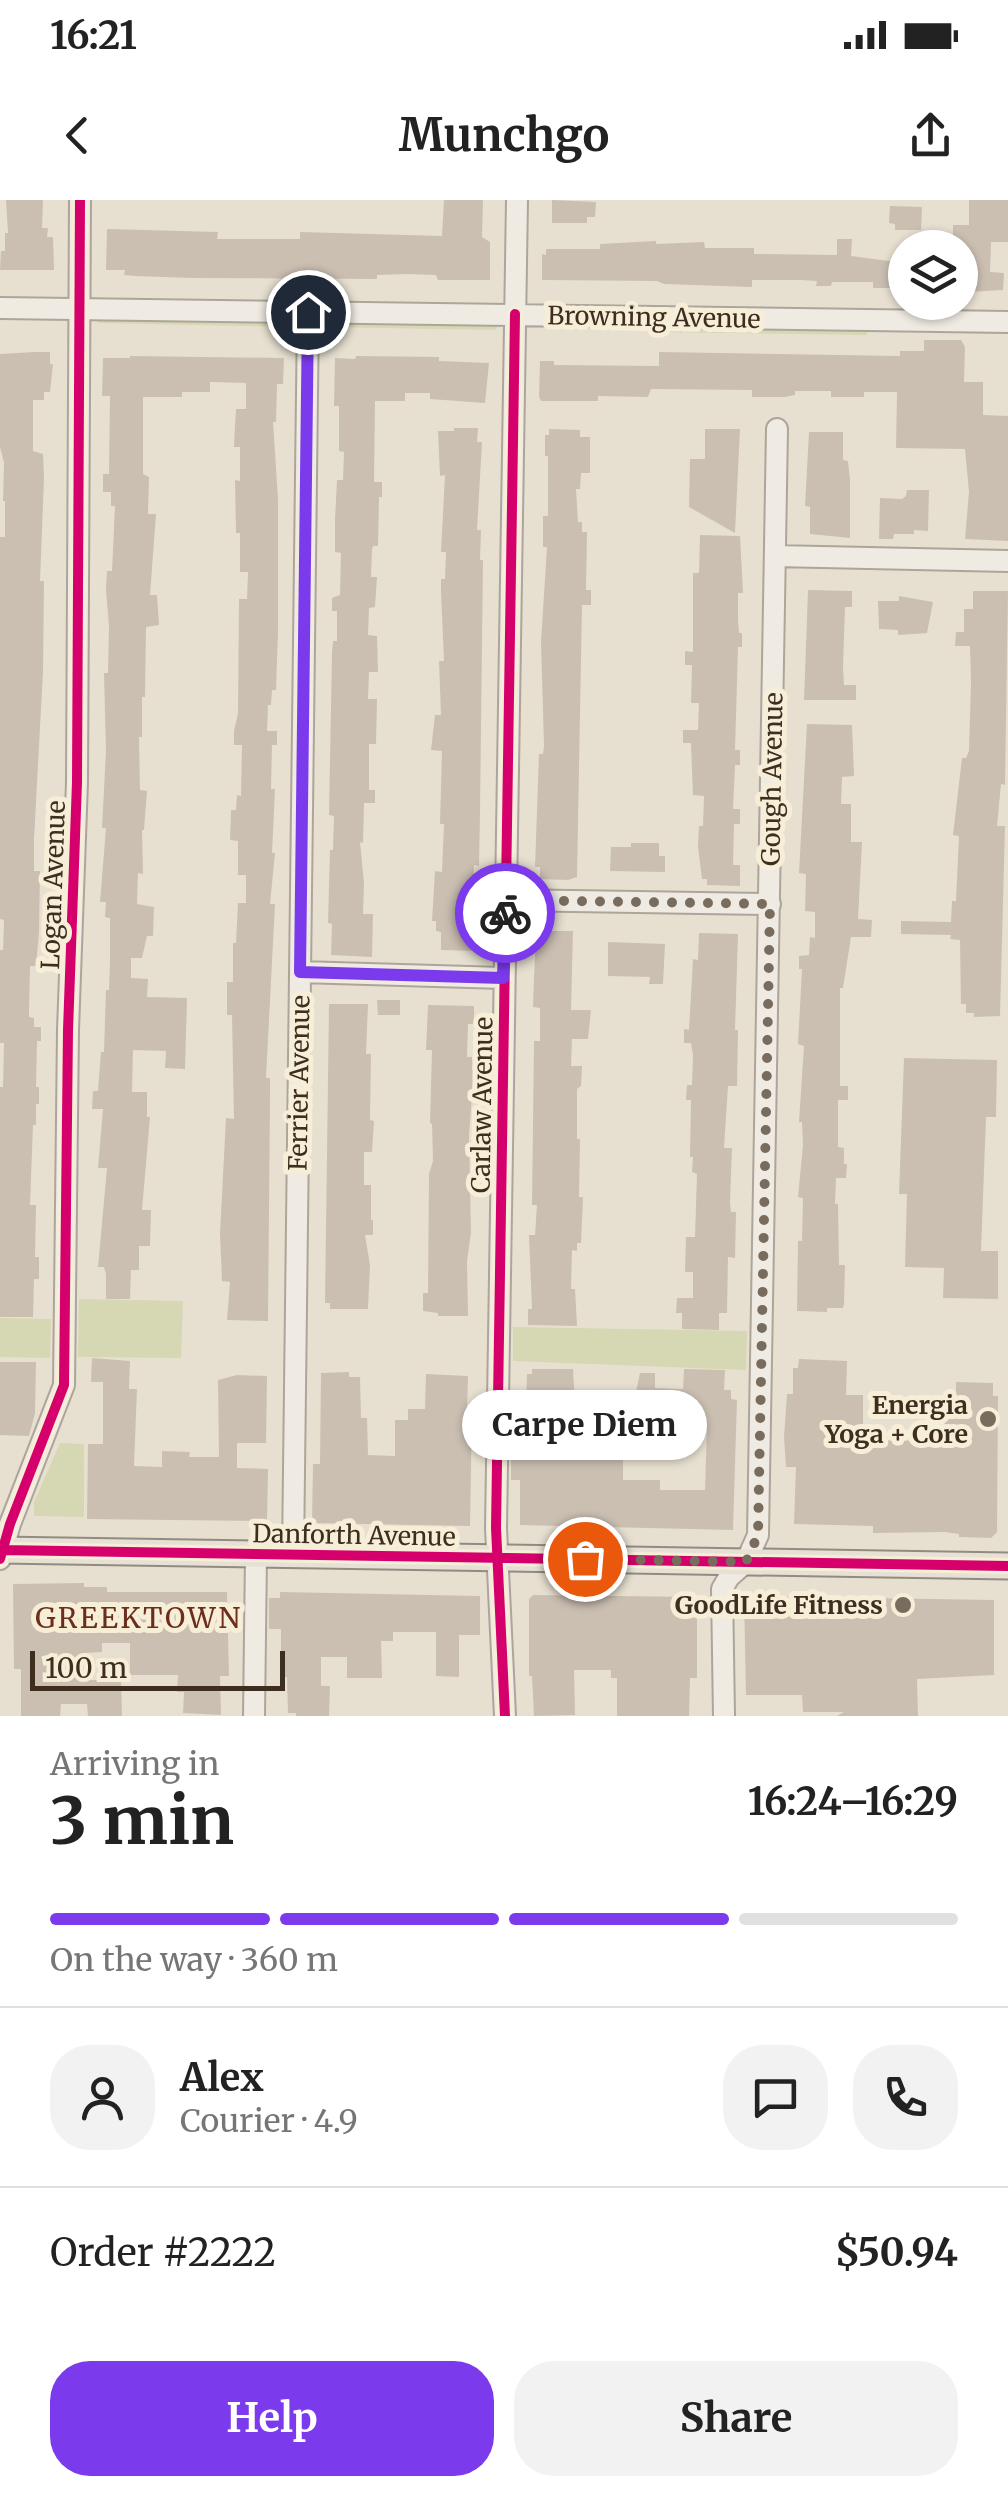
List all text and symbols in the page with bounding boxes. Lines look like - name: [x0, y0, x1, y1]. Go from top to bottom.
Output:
- text: 16:21: [50, 12, 137, 59]
- text: Munchgo: [399, 107, 609, 163]
- icon: back: [50, 108, 105, 163]
- icon: share: [903, 108, 958, 163]
- map controls: [888, 230, 978, 320]
- button: layers: [888, 230, 978, 320]
- pin: [266, 270, 351, 355]
- icon: home: [281, 285, 336, 340]
- street label: Browning Avenue: [547, 299, 761, 335]
- street label: Gough Avenue: [754, 692, 790, 866]
- street label: Logan Avenue: [34, 800, 72, 970]
- courier: [455, 863, 555, 963]
- icon: bike: [478, 886, 533, 941]
- street label: Ferrier Avenue: [281, 995, 317, 1171]
- street label: Carlaw Avenue: [464, 1017, 500, 1193]
- callout: Carpe Diem: [462, 1389, 708, 1459]
- place label: Energia Yoga + Core: [824, 1389, 968, 1450]
- text: Carpe Diem: [492, 1405, 677, 1445]
- marker: Energia Yoga + Core: [977, 1408, 999, 1430]
- street label: Danforth Avenue: [252, 1517, 456, 1553]
- pin: [543, 1517, 628, 1602]
- icon: bag: [558, 1532, 613, 1587]
- place label: GoodLife Fitness: [675, 1589, 883, 1621]
- marker: GoodLife Fitness: [892, 1594, 914, 1616]
- district label: GREEKTOWN: [35, 1600, 243, 1636]
- scale bar: [30, 1646, 285, 1690]
- text: 100 m: [45, 1650, 127, 1686]
- text: Arriving in: [50, 1744, 219, 1784]
- text: 16:24–16:29: [748, 1778, 958, 1825]
- text: 3 min: [50, 1780, 234, 1862]
- text: On the way · 360 m: [50, 1940, 338, 1980]
- button: person: [50, 2045, 155, 2150]
- button: chat: [723, 2045, 828, 2150]
- button: phone: [853, 2045, 958, 2150]
- text: Alex: [180, 2054, 264, 2101]
- text: Courier · 4.9: [180, 2101, 358, 2141]
- text: Order #2222: [50, 2229, 276, 2276]
- text: $50.94: [835, 2229, 958, 2276]
- button: Help: [50, 2361, 494, 2476]
- button: Share: [514, 2361, 958, 2476]

